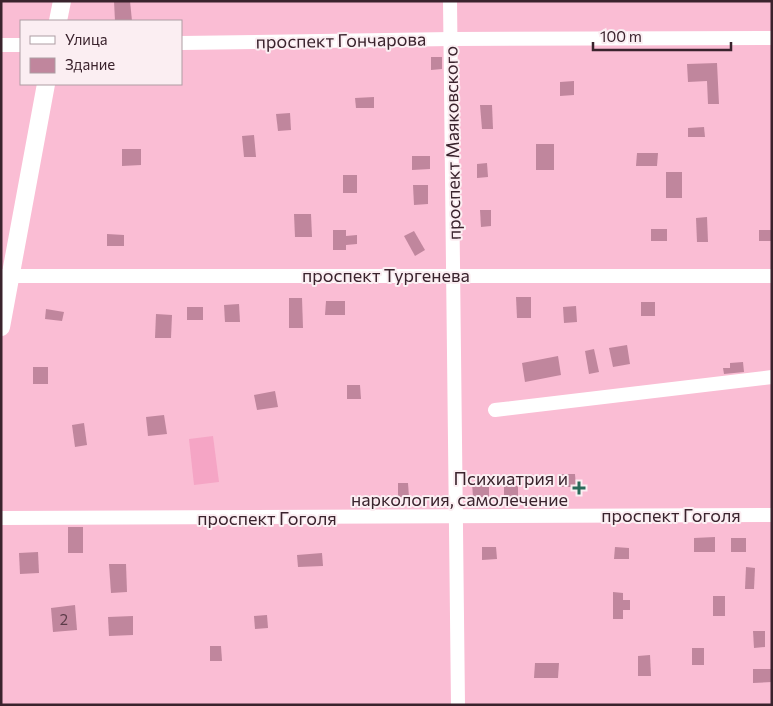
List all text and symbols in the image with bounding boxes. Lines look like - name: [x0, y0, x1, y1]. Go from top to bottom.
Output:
- legend: [20, 20, 182, 85]
- scale bar: [593, 20, 730, 52]
- text: 100 m: [600, 27, 642, 45]
- street label: проспект Гончарова: [256, 28, 426, 52]
- text: Улица: [65, 30, 107, 48]
- street label: проспект Маяковского: [439, 46, 465, 240]
- text: Здание: [65, 55, 115, 73]
- street label: проспект Тургенева: [302, 264, 470, 286]
- place label: Психиатрия и наркология, самолечение: [351, 467, 568, 510]
- marker: Психиатрия и наркология, самолечение: [572, 481, 586, 495]
- street label: проспект Гоголя: [601, 504, 741, 526]
- street label: проспект Гоголя: [197, 507, 337, 529]
- house number: 2: [60, 610, 68, 628]

